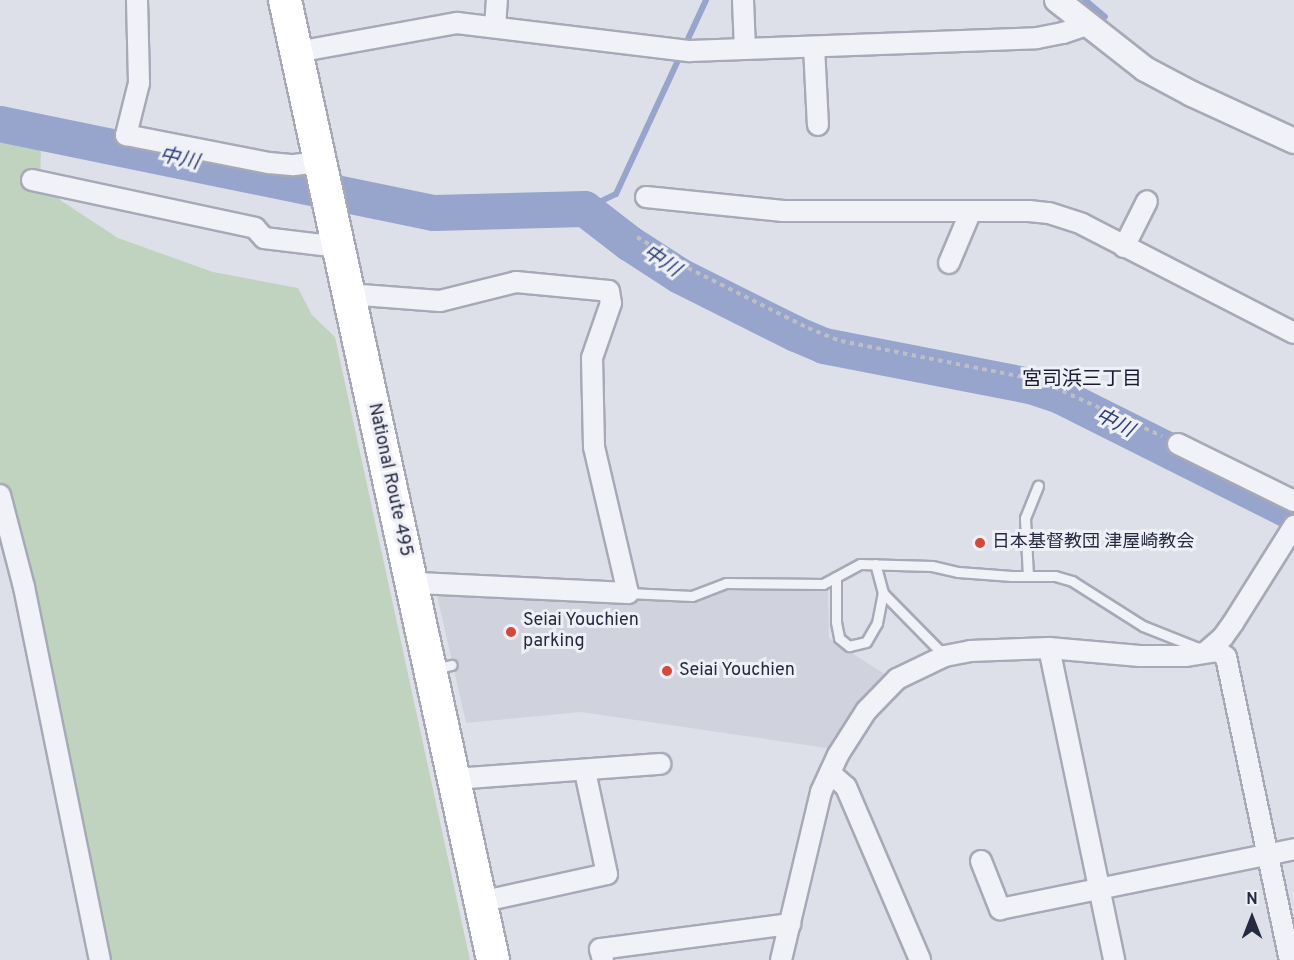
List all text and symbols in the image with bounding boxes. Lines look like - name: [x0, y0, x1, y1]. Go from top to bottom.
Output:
- water label: 中川: [157, 144, 201, 176]
- water label: 中川: [638, 241, 684, 283]
- district label: 宮司浜三丁目: [1022, 368, 1142, 392]
- street label: National Route 495: [362, 401, 416, 559]
- water label: 中川: [1091, 404, 1137, 444]
- place label: 日本基督教団 津屋崎教会: [992, 532, 1194, 554]
- marker: 日本基督教団 津屋崎教会: [973, 536, 987, 550]
- place label: Seiai Youchien parking: [523, 611, 640, 654]
- marker: Seiai Youchien parking: [504, 625, 518, 639]
- place label: Seiai Youchien: [679, 660, 796, 682]
- marker: Seiai Youchien: [660, 664, 674, 678]
- north arrow: [1222, 888, 1282, 948]
- text: N: [1246, 890, 1258, 910]

